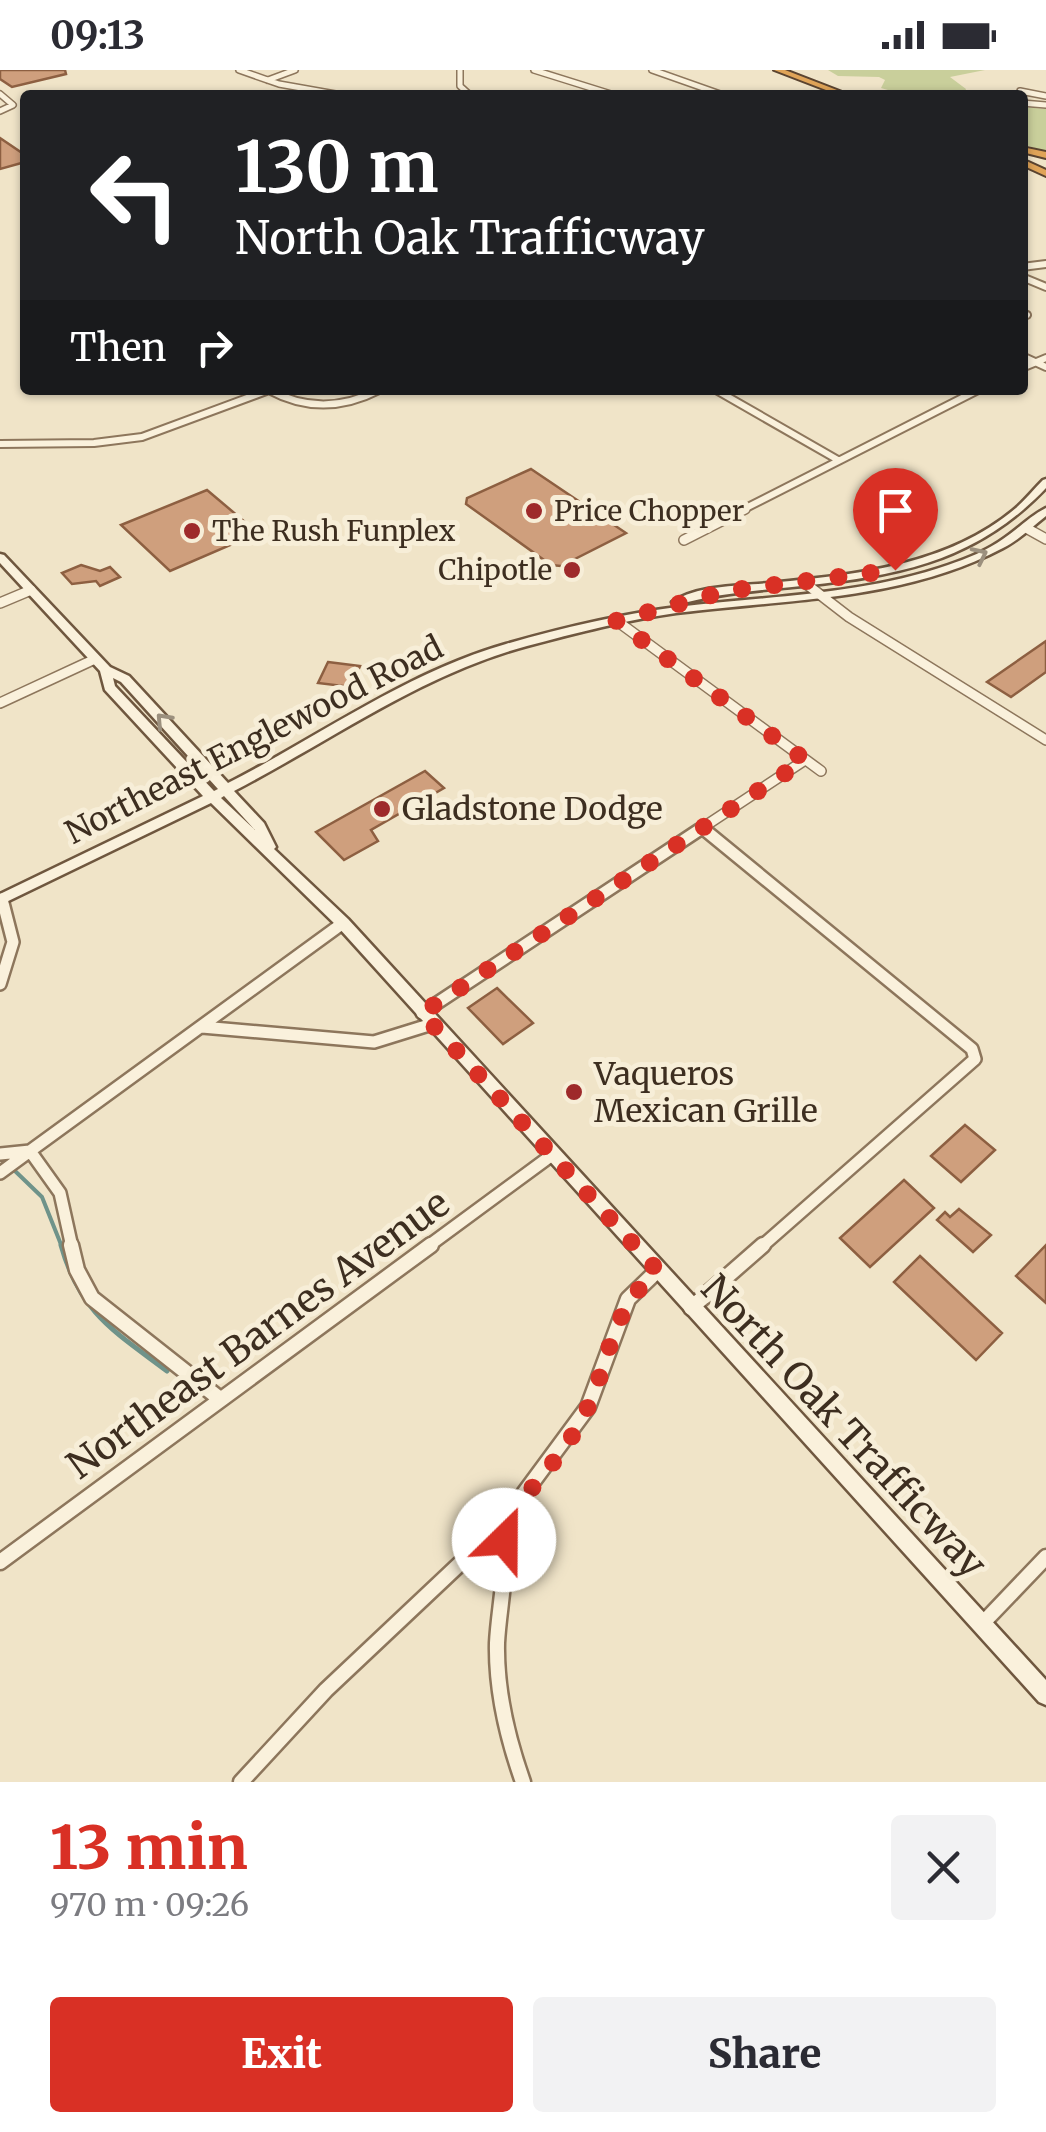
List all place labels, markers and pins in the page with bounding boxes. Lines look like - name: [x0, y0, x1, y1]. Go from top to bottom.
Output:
- pin: [853, 468, 938, 571]
- place label: Price Chopper: [554, 493, 744, 529]
- marker: Price Chopper: [523, 500, 545, 522]
- place label: The Rush Funplex: [212, 513, 456, 549]
- marker: The Rush Funplex: [181, 520, 203, 542]
- place label: Chipotle: [438, 552, 552, 588]
- marker: Chipotle: [561, 559, 583, 581]
- place label: Gladstone Dodge: [402, 789, 663, 829]
- marker: Gladstone Dodge: [371, 798, 393, 820]
- place label: Vaqueros Mexican Grille: [593, 1054, 818, 1131]
- marker: Vaqueros Mexican Grille: [563, 1081, 585, 1103]

